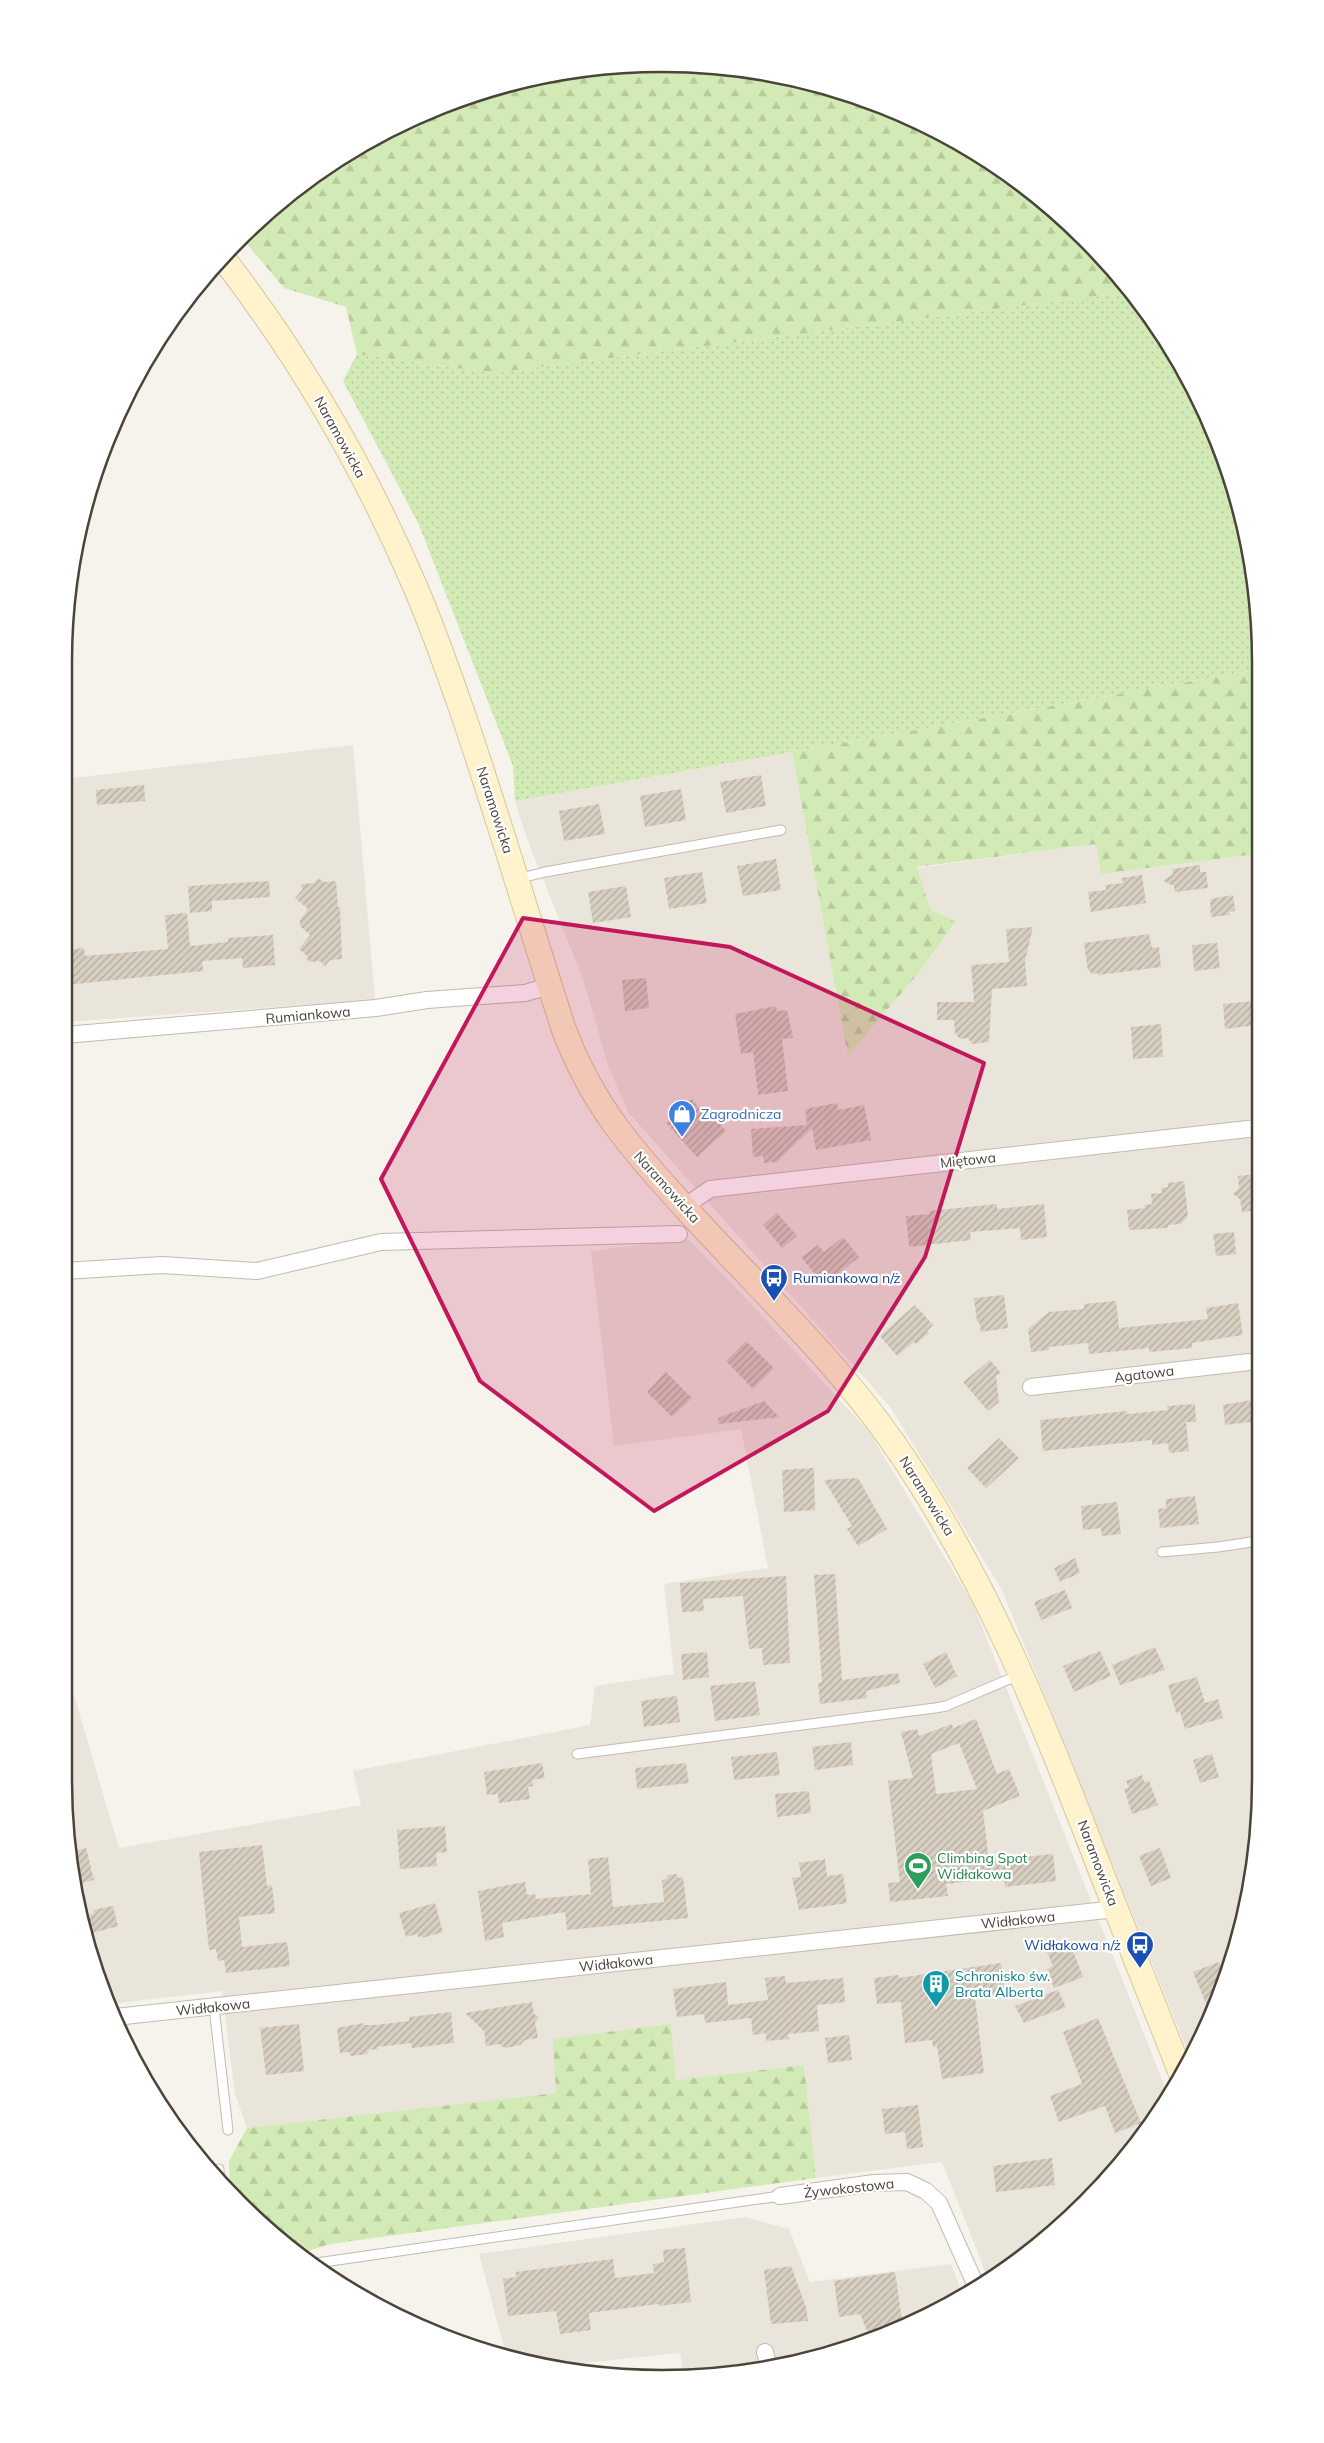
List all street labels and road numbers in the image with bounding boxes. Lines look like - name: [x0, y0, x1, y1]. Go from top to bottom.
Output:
- street label: Naramowicka: [310, 393, 370, 481]
- street label: Naramowicka: [472, 764, 518, 856]
- street label: Rumiankowa: [265, 1002, 351, 1028]
- street label: Naramowicka: [630, 1147, 704, 1227]
- street label: Miętowa: [939, 1148, 997, 1172]
- street label: Agatowa: [1113, 1361, 1175, 1387]
- street label: Naramowicka: [895, 1453, 959, 1539]
- street label: Naramowicka: [1073, 1818, 1123, 1908]
- street label: Widłakowa: [980, 1907, 1056, 1933]
- street label: Widłakowa: [578, 1950, 654, 1976]
- street label: Widłakowa: [175, 1994, 251, 2020]
- street label: Żywokostowa: [803, 2174, 895, 2202]

